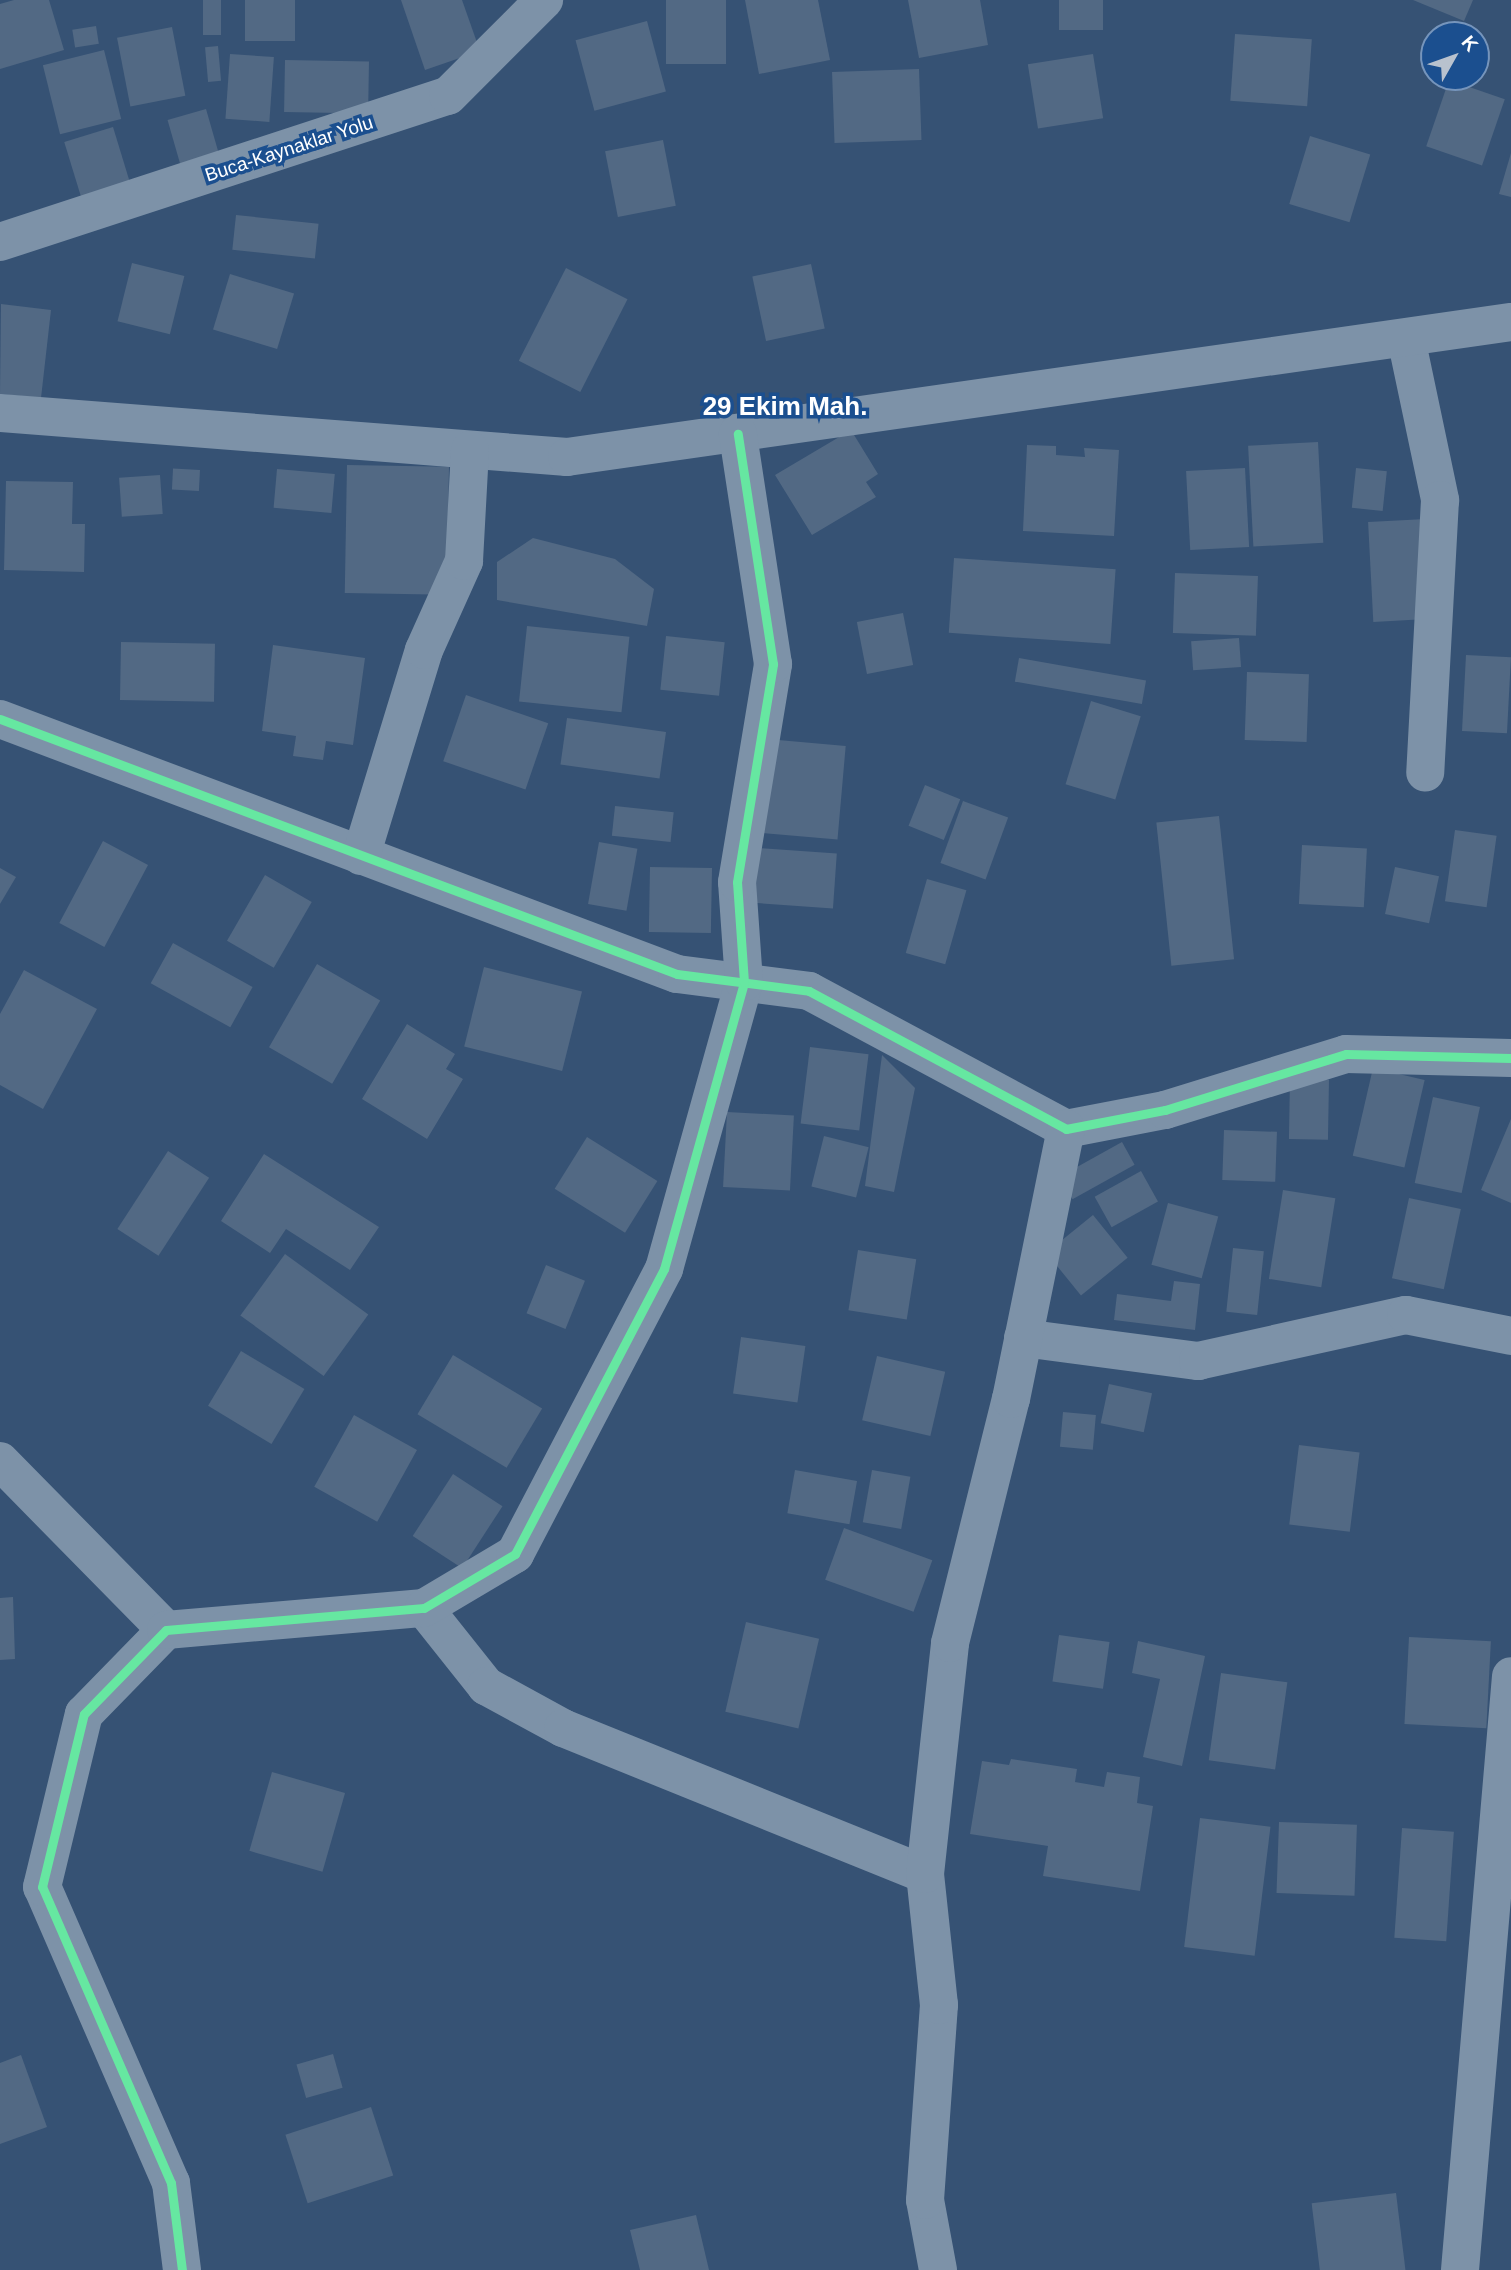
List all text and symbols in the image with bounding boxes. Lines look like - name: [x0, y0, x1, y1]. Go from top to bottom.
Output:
- north arrow: [1420, 21, 1490, 91]
- text: K: [1457, 31, 1482, 55]
- street label: Buca-Kaynaklar Yolu: [202, 111, 376, 187]
- district label: 29 Ekim Mah.: [703, 391, 867, 423]

